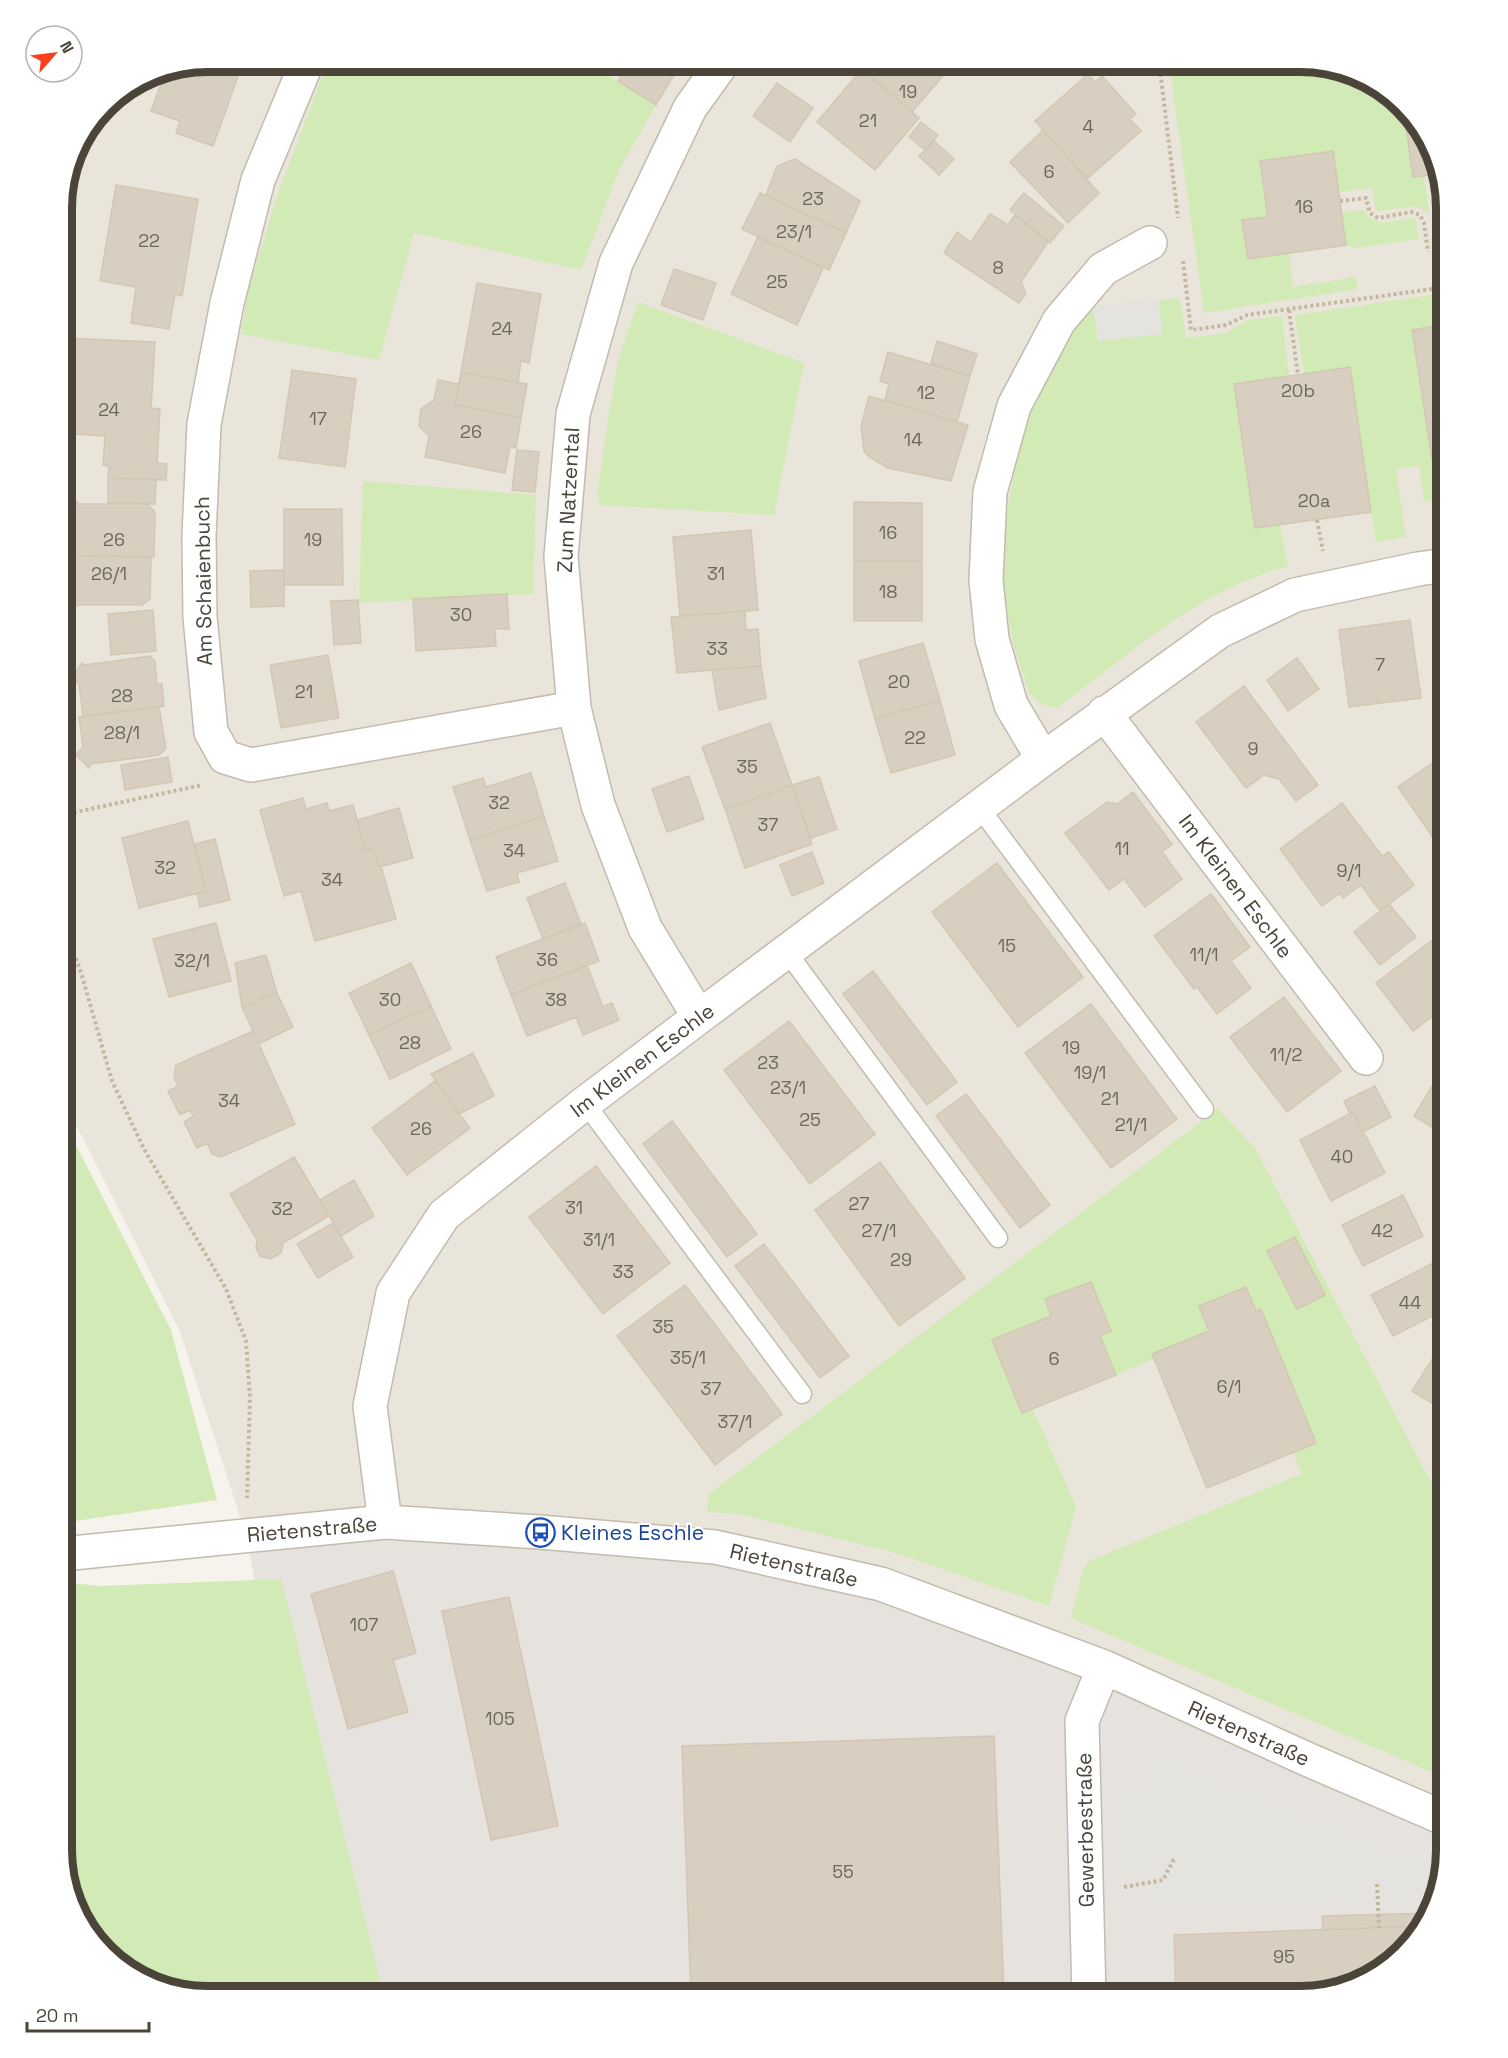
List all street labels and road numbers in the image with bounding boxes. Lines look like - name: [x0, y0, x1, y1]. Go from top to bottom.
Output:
- street label: Zum Natzental: [551, 427, 585, 573]
- street label: Am Schaienbuch: [188, 496, 218, 666]
- street label: Im Kleinen Eschle: [1173, 809, 1299, 963]
- street label: Im Kleinen Eschle: [565, 997, 719, 1123]
- street label: Rietenstraße: [246, 1510, 378, 1548]
- street label: Rietenstraße: [727, 1537, 861, 1593]
- street label: Rietenstraße: [1184, 1694, 1314, 1772]
- street label: Gewerbestraße: [1070, 1752, 1100, 1908]

